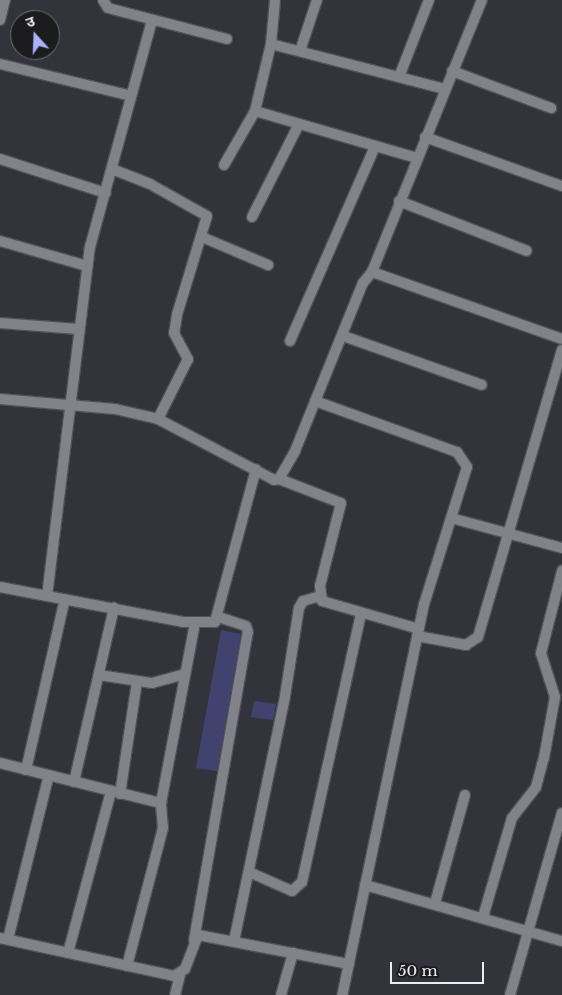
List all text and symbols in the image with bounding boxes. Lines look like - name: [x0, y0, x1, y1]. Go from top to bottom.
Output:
- north arrow: [10, 10, 60, 60]
- text: उ: [23, 12, 37, 32]
- scale bar: [392, 952, 486, 984]
- text: 50 m: [398, 961, 438, 980]

